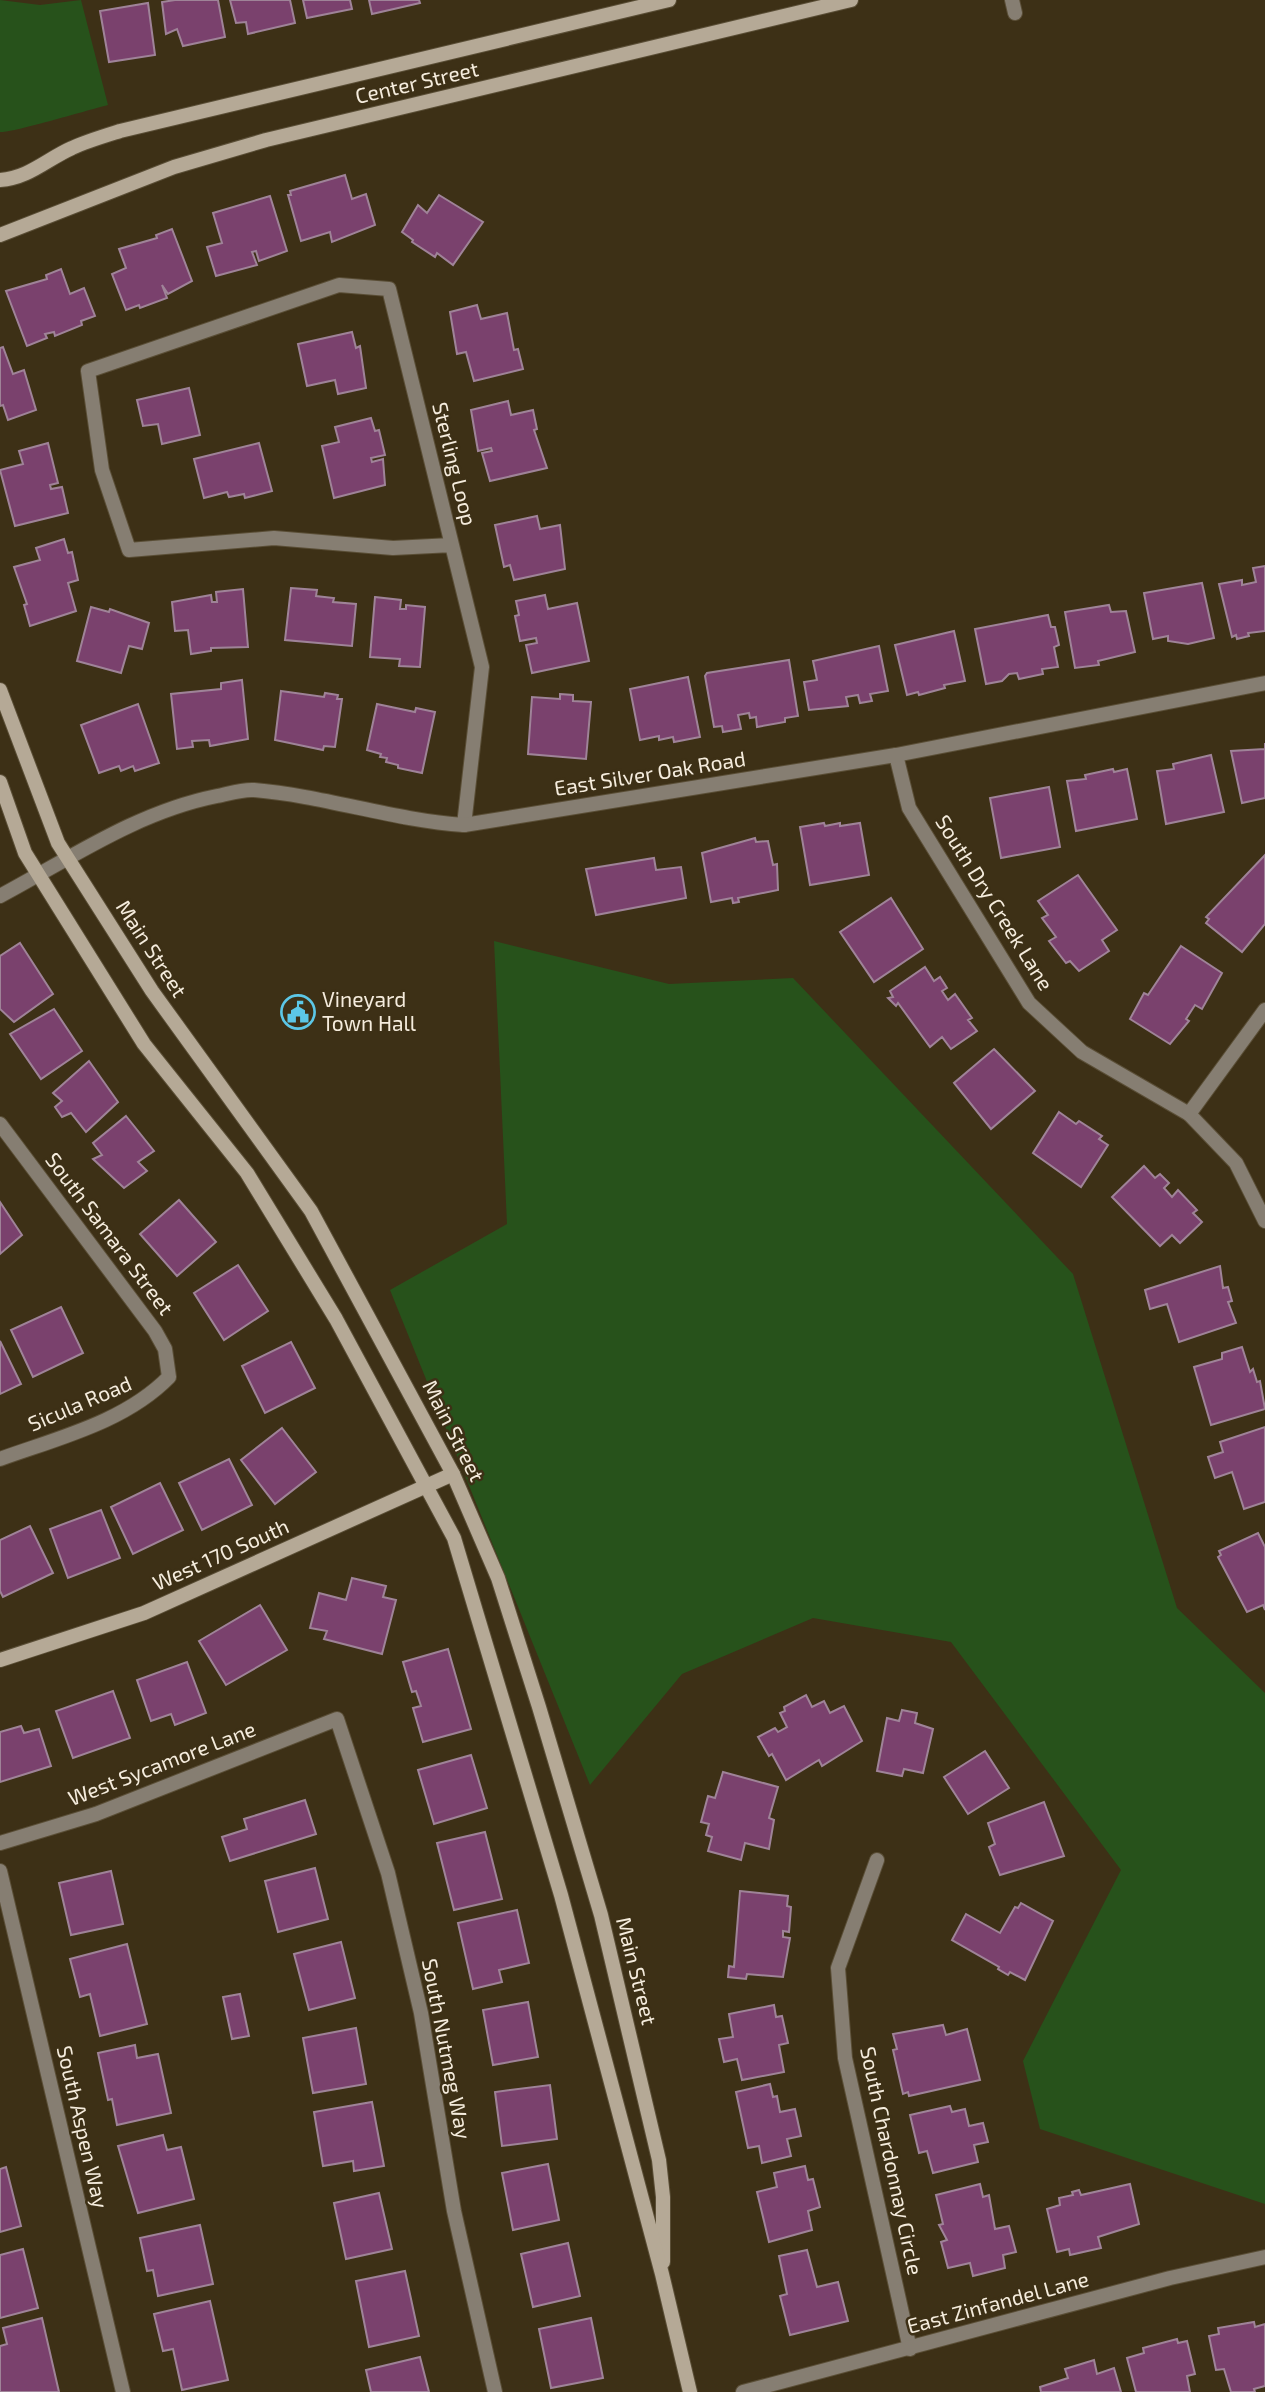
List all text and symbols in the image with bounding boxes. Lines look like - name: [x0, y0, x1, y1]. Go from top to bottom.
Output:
- street label: Center Street: [353, 55, 481, 108]
- street label: Sterling Loop: [428, 399, 483, 528]
- street label: East Silver Oak Road: [552, 745, 747, 800]
- street label: South Dry Creek Lane: [931, 810, 1059, 994]
- street label: Main Street: [112, 895, 193, 1001]
- place label: Vineyard Town Hall: [322, 986, 417, 1035]
- public building icon: Vineyard Town Hall: [279, 993, 317, 1031]
- street label: South Samara Street: [41, 1147, 179, 1319]
- street label: Sicula Road: [24, 1370, 135, 1436]
- street label: Main Street: [418, 1375, 491, 1485]
- street label: West 170 South: [148, 1512, 292, 1595]
- street label: West Sycamore Lane: [64, 1715, 259, 1810]
- street label: Main Street: [612, 1914, 663, 2027]
- street label: South Nutmeg Way: [418, 1956, 477, 2141]
- street label: South Aspen Way: [53, 2043, 114, 2210]
- street label: South Chardonnay Circle: [856, 2044, 929, 2277]
- street label: East Zinfandel Lane: [904, 2265, 1091, 2338]

